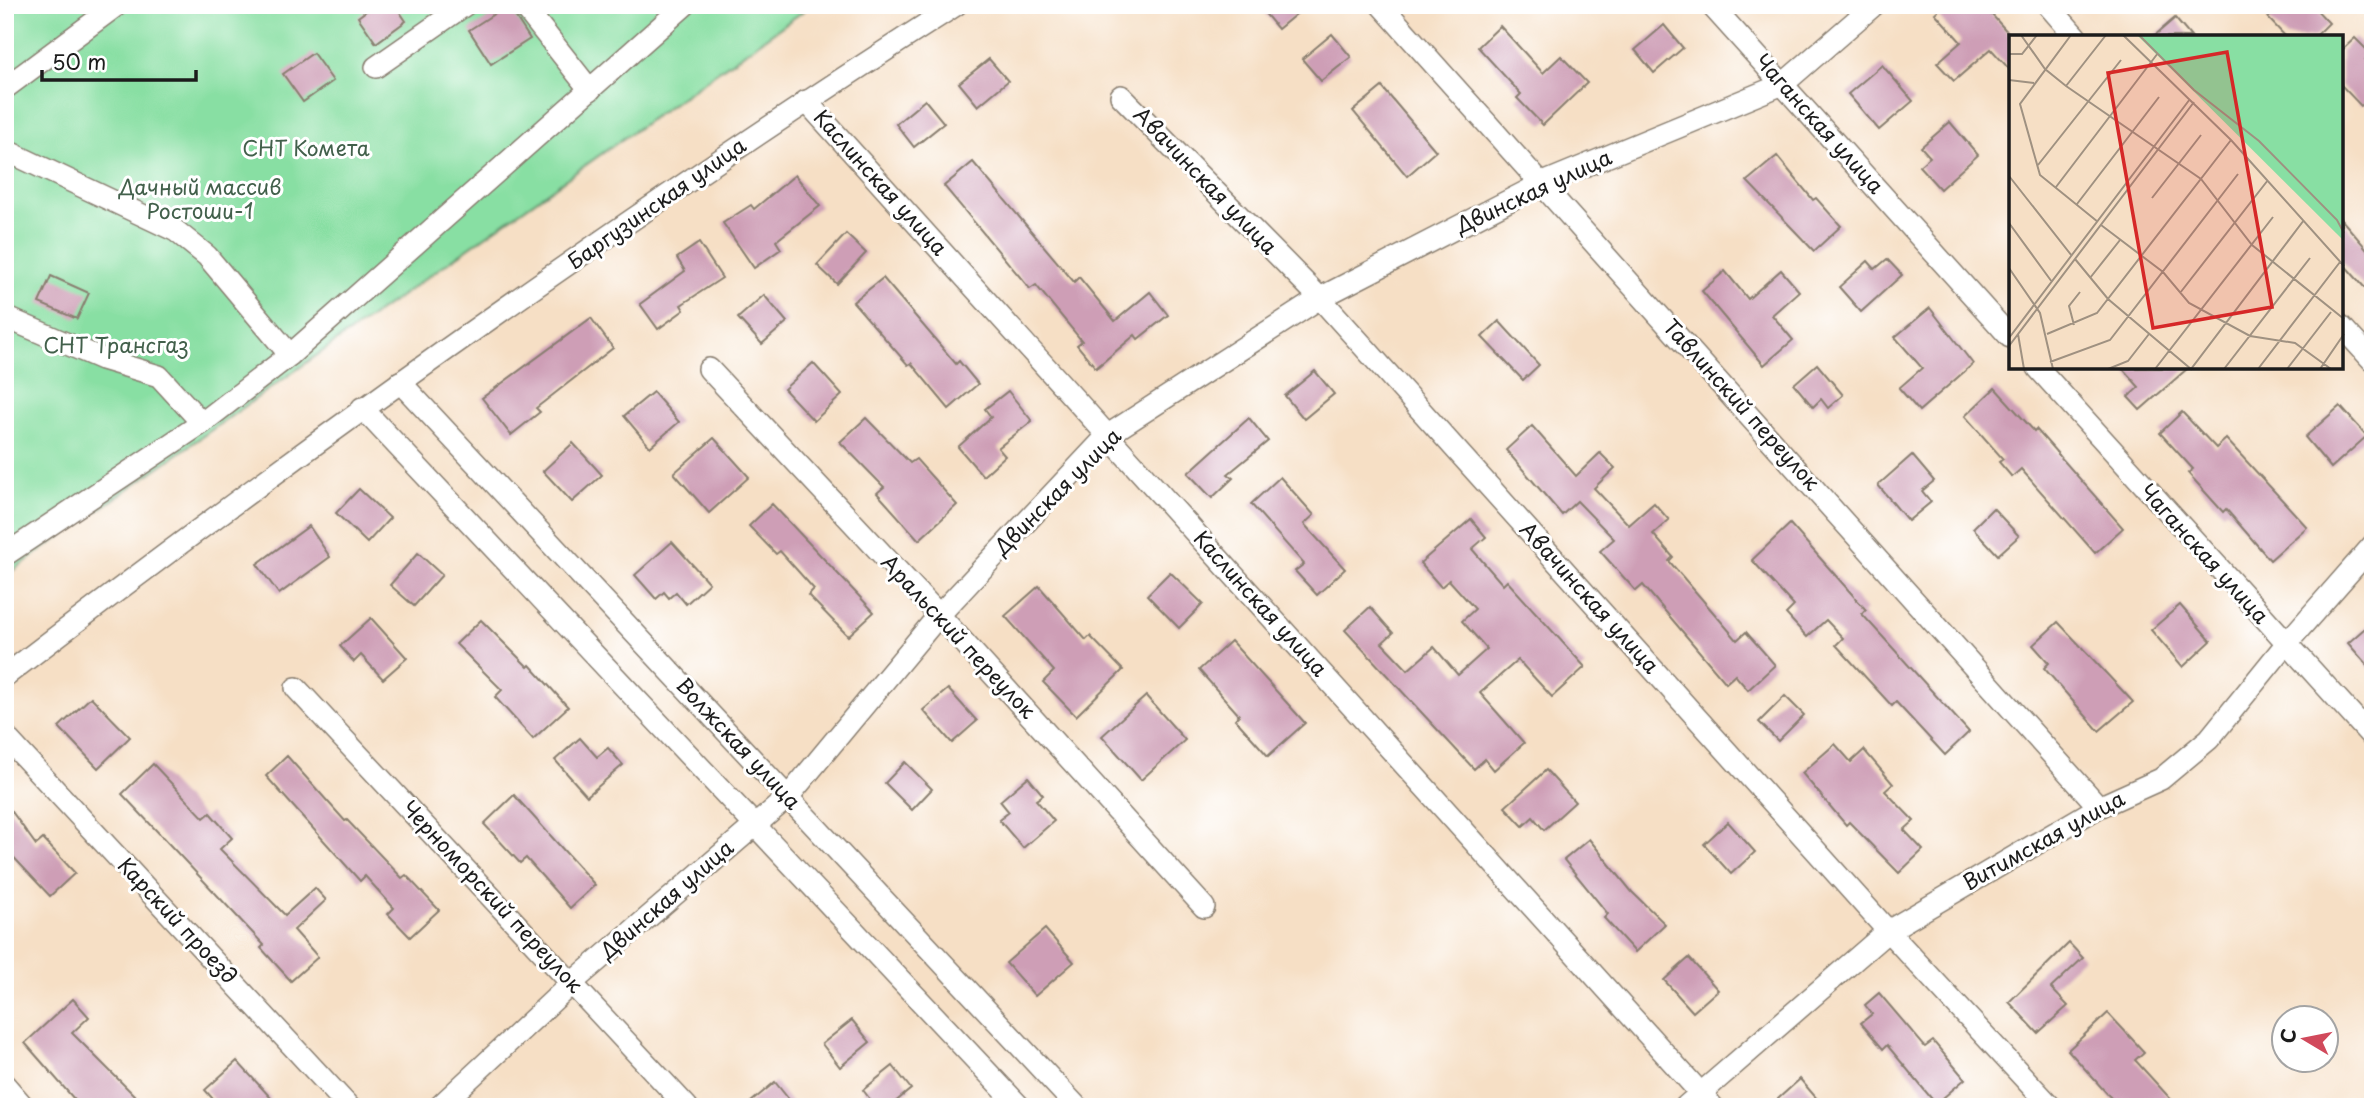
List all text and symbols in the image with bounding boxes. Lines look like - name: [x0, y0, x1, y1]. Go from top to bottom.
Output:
- inset map: [2009, 35, 2343, 369]
- scale bar: [42, 38, 196, 82]
- text: 50 m: [52, 45, 106, 77]
- street label: Чаганская улица: [1749, 45, 1893, 201]
- street label: Авачинская улица: [1127, 98, 1286, 261]
- street label: Каслинская улица: [807, 101, 956, 262]
- street label: Баргузинская улица: [560, 128, 752, 276]
- park label: СНТ Комета: [242, 131, 370, 163]
- street label: Двинская улица: [1449, 140, 1617, 241]
- park label: Дачный массив Ростоши-1: [118, 170, 281, 226]
- street label: Тавлинский переулок: [1657, 311, 1829, 497]
- park label: СНТ Трансгаз: [43, 328, 189, 360]
- street label: Двинская улица: [985, 419, 1128, 562]
- street label: Чаганская улица: [2134, 475, 2278, 631]
- street label: Авачинская улица: [1513, 513, 1668, 680]
- street label: Каслинская улица: [1187, 522, 1336, 683]
- street label: Аральский переулок: [875, 546, 1045, 725]
- street label: Волжская улица: [670, 669, 810, 817]
- street label: Витимская улица: [1956, 781, 2131, 897]
- street label: Черноморский переулок: [395, 792, 592, 999]
- street label: Двинская улица: [591, 831, 740, 967]
- street label: Карский проезд: [111, 849, 246, 990]
- north arrow: [2270, 1004, 2340, 1074]
- text: С: [2272, 1026, 2302, 1045]

